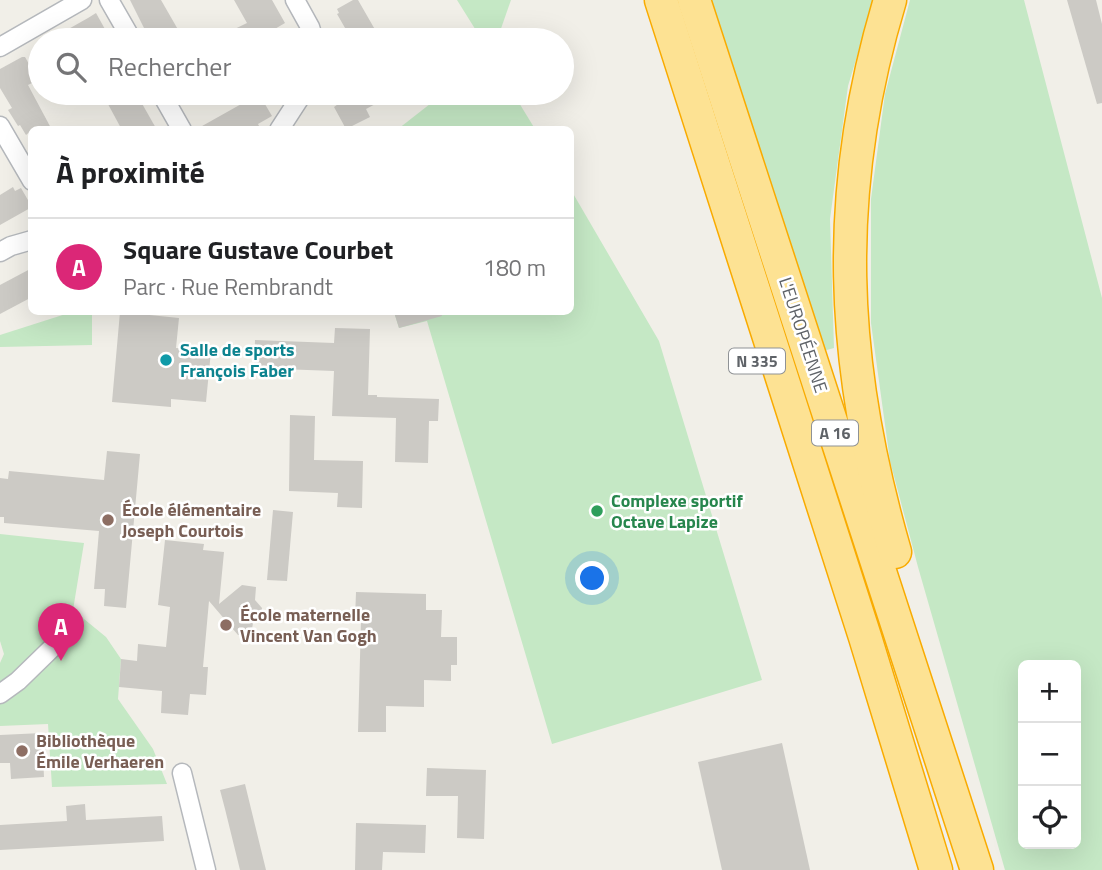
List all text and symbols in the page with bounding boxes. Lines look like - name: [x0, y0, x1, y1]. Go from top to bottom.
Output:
- search box: [28, 28, 574, 105]
- text: Rechercher: [108, 47, 232, 86]
- icon: search: [52, 48, 90, 86]
- text: À proximité: [56, 149, 205, 195]
- text: Square Gustave Courbet: [123, 230, 393, 269]
- text: A: [72, 250, 86, 285]
- text: 180 m: [483, 250, 546, 285]
- text: Parc · Rue Rembrandt: [123, 269, 333, 304]
- street label: L'EUROPÉENNE: [772, 274, 835, 396]
- place label: Salle de sports François Faber: [180, 336, 294, 384]
- road number: N 335: [729, 348, 785, 374]
- marker: Salle de sports François Faber: [158, 352, 174, 368]
- road number: A 16: [812, 420, 858, 446]
- place label: Complexe sportif Octave Lapize: [611, 487, 743, 535]
- place label: École élémentaire Joseph Courtois: [122, 496, 261, 544]
- marker: Complexe sportif Octave Lapize: [589, 503, 605, 519]
- marker: École élémentaire Joseph Courtois: [100, 512, 116, 528]
- your location: [575, 561, 609, 595]
- place label: École maternelle Vincent Van Gogh: [240, 601, 377, 649]
- pin: A: [38, 603, 84, 661]
- marker: École maternelle Vincent Van Gogh: [218, 617, 234, 633]
- map controls: [1018, 660, 1081, 849]
- button: +: [1018, 660, 1081, 723]
- button: −: [1018, 723, 1081, 786]
- place label: Bibliothèque Émile Verhaeren: [36, 727, 164, 775]
- marker: Bibliothèque Émile Verhaeren: [14, 743, 30, 759]
- button: locate: [1018, 786, 1081, 849]

